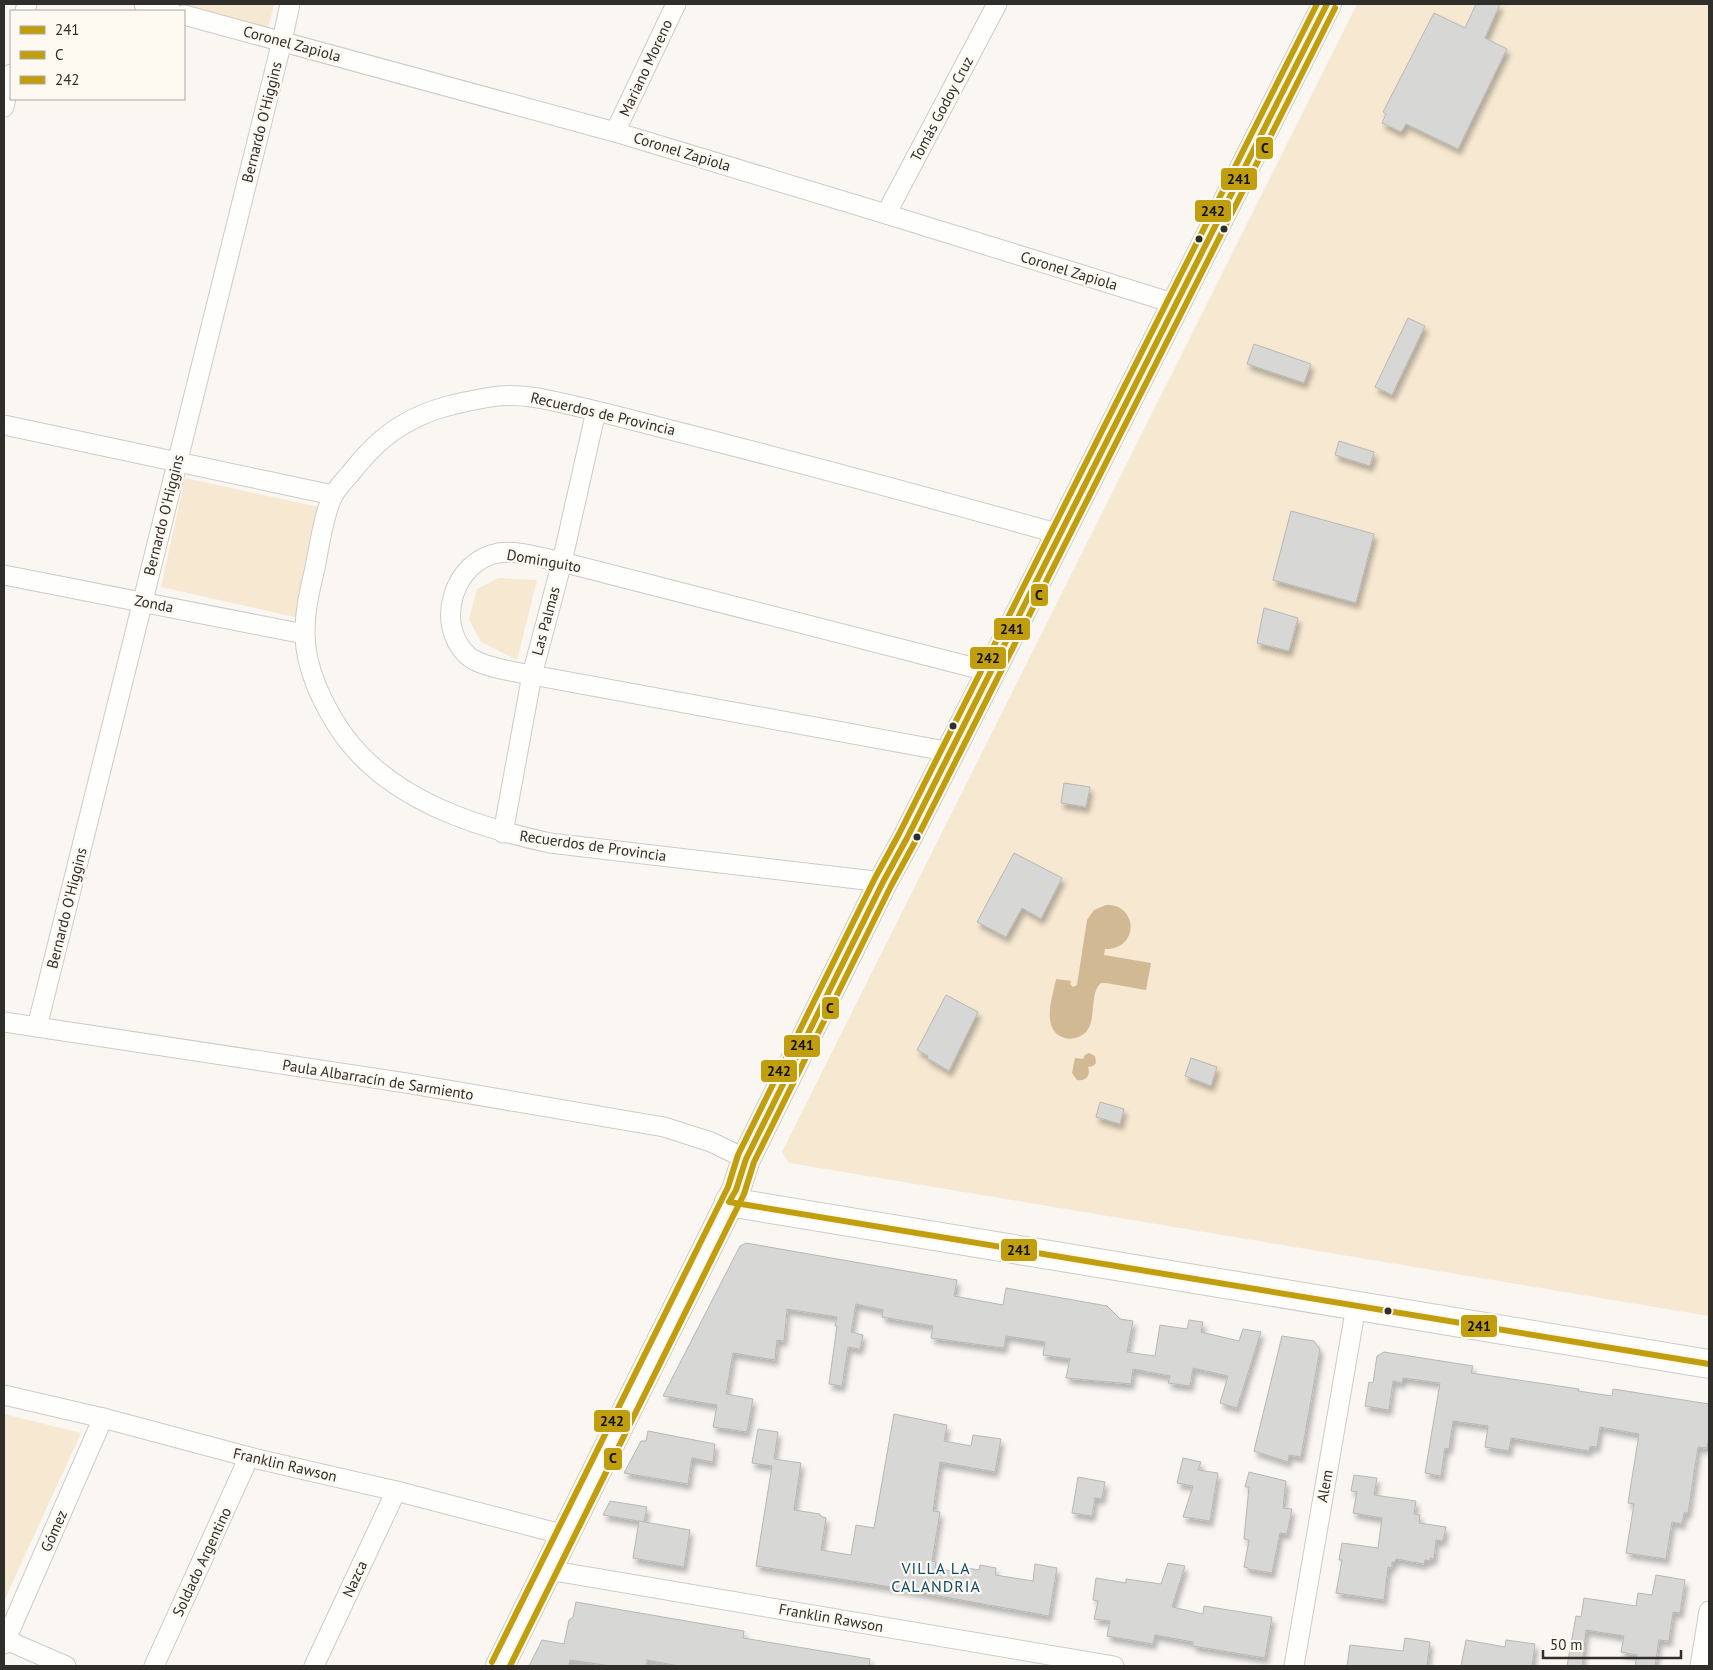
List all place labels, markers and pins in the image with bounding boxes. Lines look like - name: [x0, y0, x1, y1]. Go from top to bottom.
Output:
- unlabelled marker: [1219, 224, 1229, 234]
- unlabelled marker: [1194, 234, 1204, 244]
- unlabelled marker: [948, 721, 958, 731]
- unlabelled marker: [912, 832, 922, 842]
- unlabelled marker: [1383, 1306, 1393, 1316]

